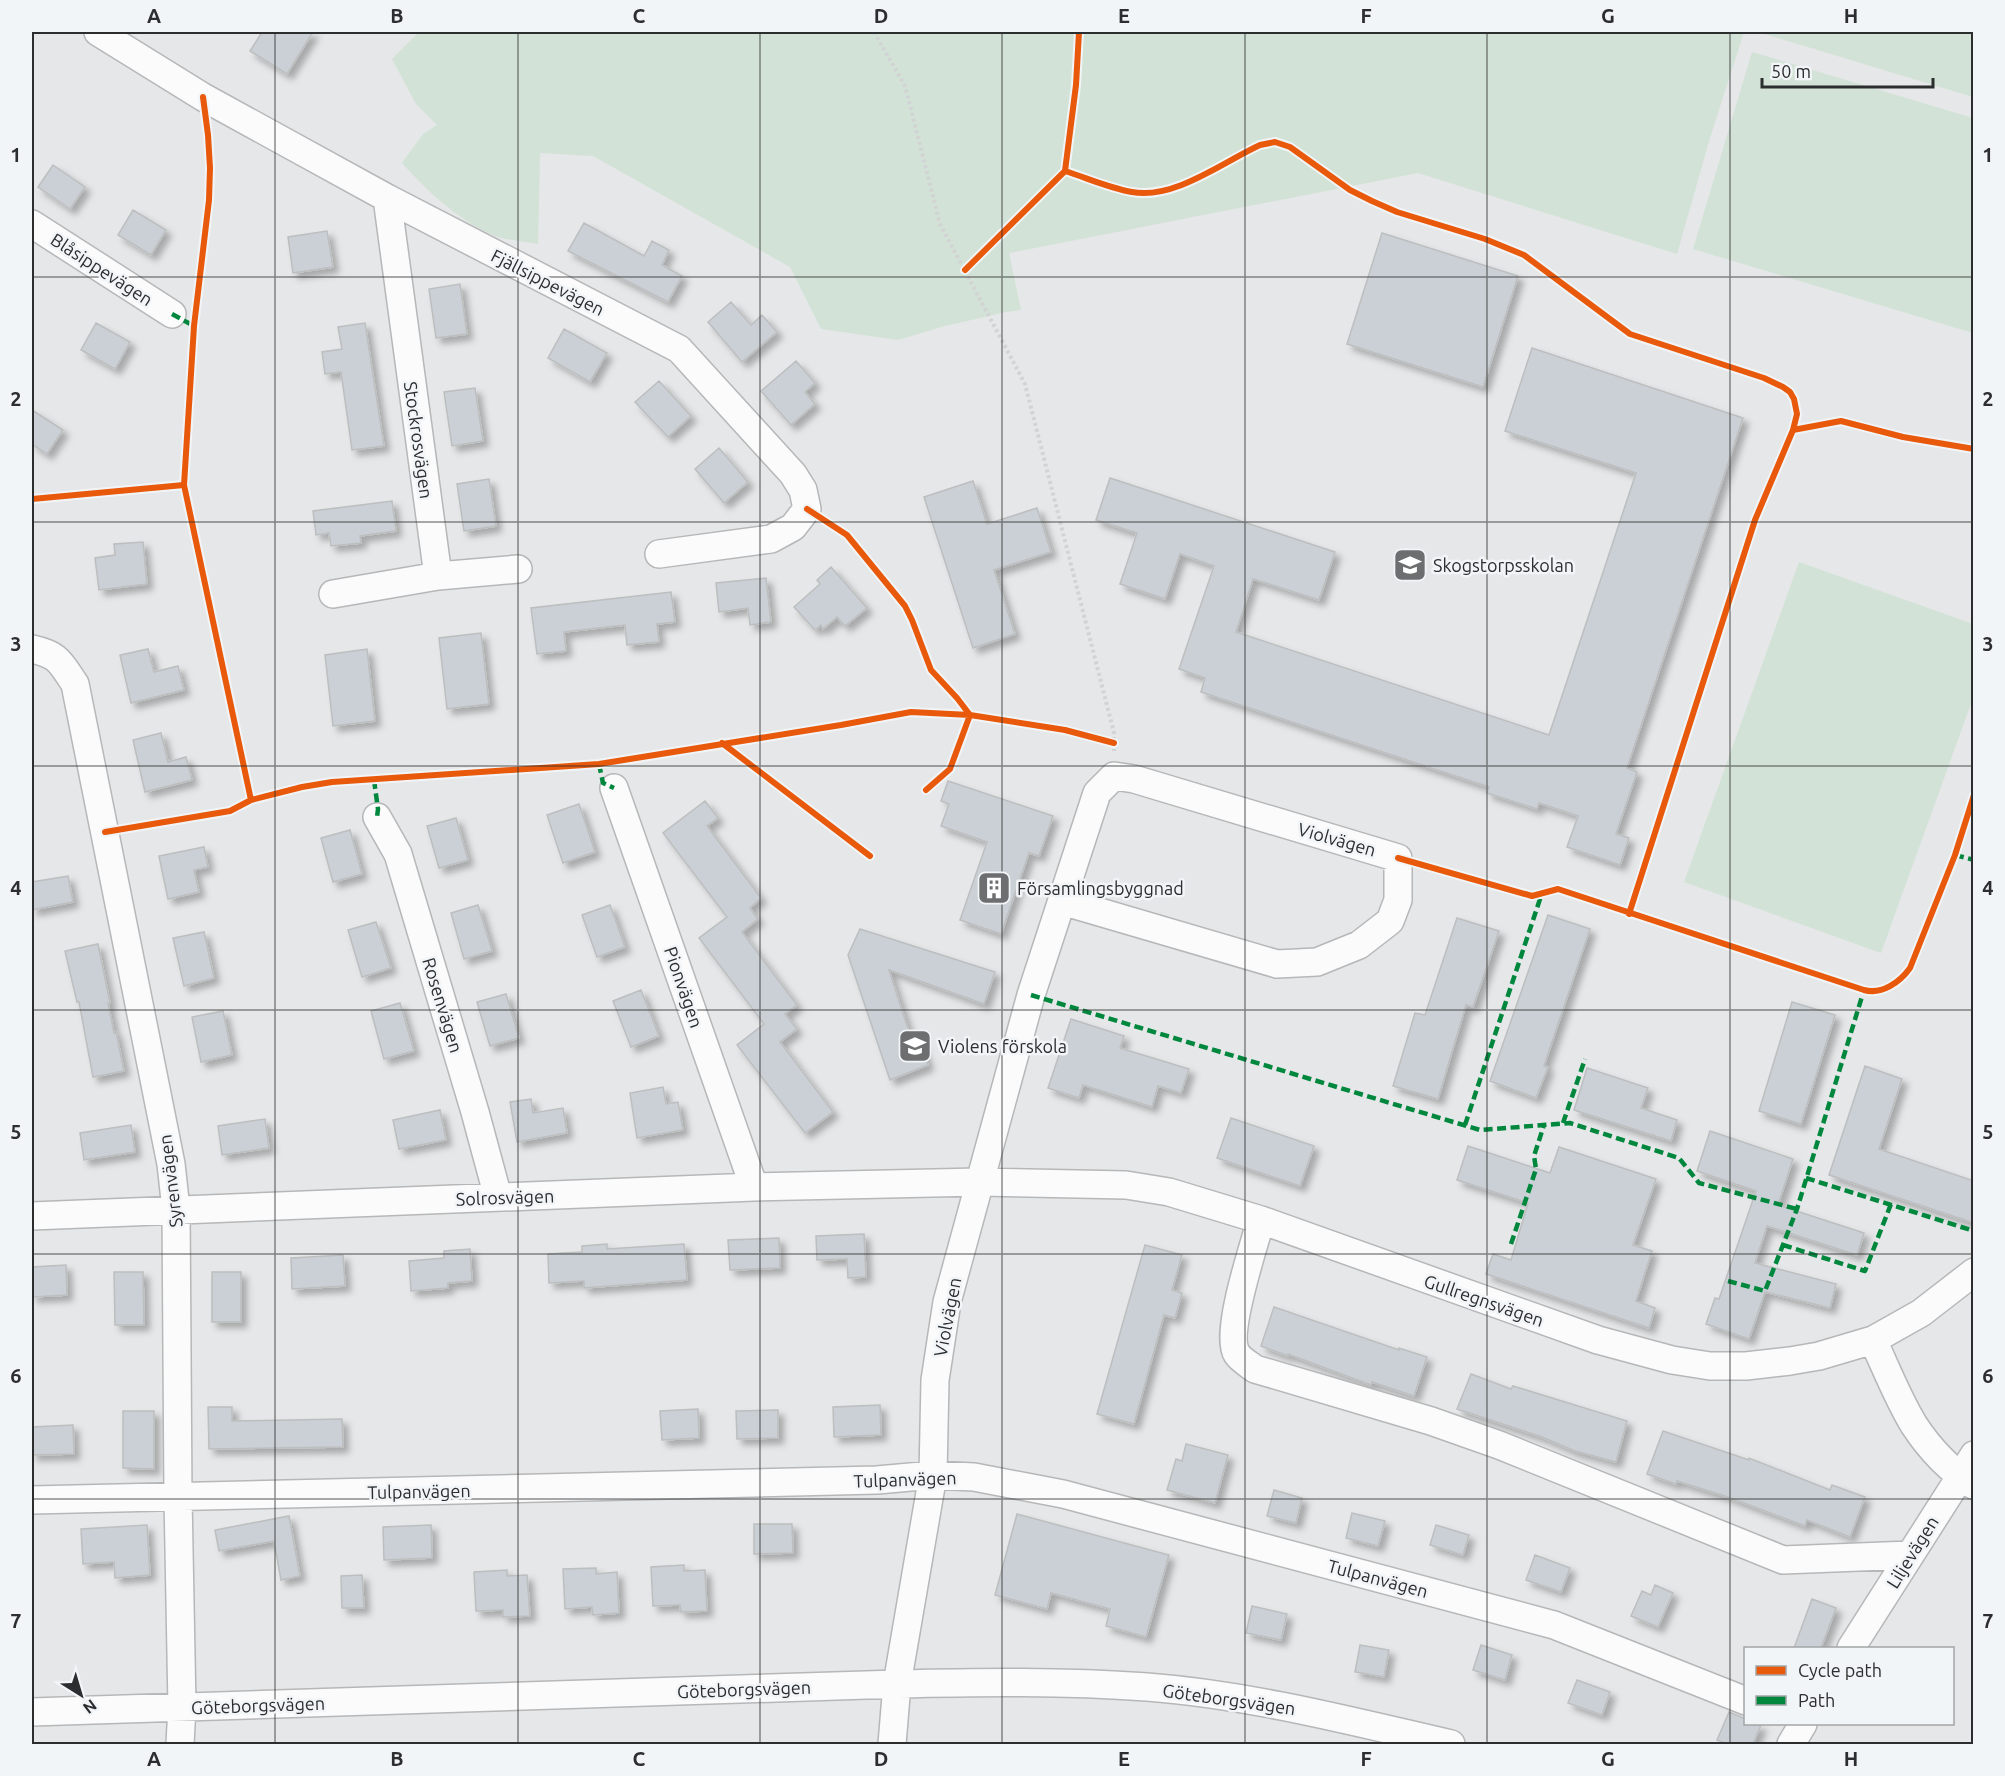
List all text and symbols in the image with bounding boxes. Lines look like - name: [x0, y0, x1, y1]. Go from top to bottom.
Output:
- text: A: [147, 4, 161, 27]
- text: B: [390, 4, 404, 27]
- text: C: [633, 4, 646, 27]
- text: D: [874, 4, 888, 27]
- text: E: [1118, 4, 1130, 27]
- text: F: [1360, 4, 1372, 27]
- text: G: [1601, 4, 1615, 27]
- text: H: [1844, 4, 1858, 27]
- scale bar: [1762, 51, 1933, 89]
- text: 50 m: [1771, 61, 1811, 81]
- text: 1: [10, 143, 22, 166]
- text: 1: [1982, 143, 1994, 166]
- street label: Blåsippevägen: [47, 229, 157, 309]
- street label: Fjällsippevägen: [488, 245, 608, 319]
- street label: Stockrosvägen: [401, 380, 437, 500]
- text: 2: [10, 387, 22, 410]
- text: 2: [1982, 387, 1994, 410]
- school or university icon: Skogstorpsskolan: [1392, 547, 1428, 583]
- place label: Skogstorpsskolan: [1433, 555, 1574, 575]
- text: 3: [10, 632, 22, 655]
- text: 3: [1982, 632, 1994, 655]
- street label: Violvägen: [1296, 818, 1378, 860]
- building icon: Församlingsbyggnad: [976, 870, 1012, 906]
- text: 4: [10, 876, 22, 899]
- text: 4: [1982, 876, 1994, 899]
- place label: Församlingsbyggnad: [1017, 878, 1184, 898]
- street label: Pionvägen: [661, 944, 707, 1030]
- street label: Rosenvägen: [419, 955, 467, 1055]
- school or university icon: Violens förskola: [897, 1028, 933, 1064]
- place label: Violens förskola: [938, 1036, 1067, 1056]
- text: 5: [10, 1120, 22, 1143]
- text: 5: [1982, 1120, 1994, 1143]
- street label: Syrenvägen: [154, 1133, 186, 1229]
- street label: Solrosvägen: [455, 1185, 555, 1209]
- street label: Gullregnsvägen: [1421, 1270, 1547, 1330]
- street label: Violvägen: [930, 1276, 964, 1358]
- text: 6: [10, 1364, 22, 1387]
- text: 6: [1982, 1364, 1994, 1387]
- street label: Tulpanvägen: [853, 1467, 957, 1491]
- street label: Tulpanvägen: [367, 1480, 471, 1502]
- street label: Liljevägen: [1882, 1512, 1942, 1592]
- street label: Tulpanvägen: [1326, 1555, 1430, 1601]
- text: 7: [10, 1609, 22, 1632]
- text: 7: [1982, 1609, 1994, 1632]
- legend: [1744, 1647, 1954, 1725]
- text: Cycle path: [1798, 1660, 1882, 1680]
- north arrow: [51, 1665, 111, 1725]
- street label: Göteborgsvägen: [677, 1677, 811, 1701]
- street label: Göteborgsvägen: [1161, 1680, 1297, 1718]
- text: Path: [1798, 1690, 1835, 1710]
- street label: Göteborgsvägen: [191, 1693, 325, 1717]
- text: N: [80, 1696, 100, 1718]
- text: A: [147, 1747, 161, 1770]
- text: B: [390, 1747, 404, 1770]
- text: C: [633, 1747, 646, 1770]
- text: D: [874, 1747, 888, 1770]
- text: E: [1118, 1747, 1130, 1770]
- text: F: [1360, 1747, 1372, 1770]
- text: G: [1601, 1747, 1615, 1770]
- text: H: [1844, 1747, 1858, 1770]

